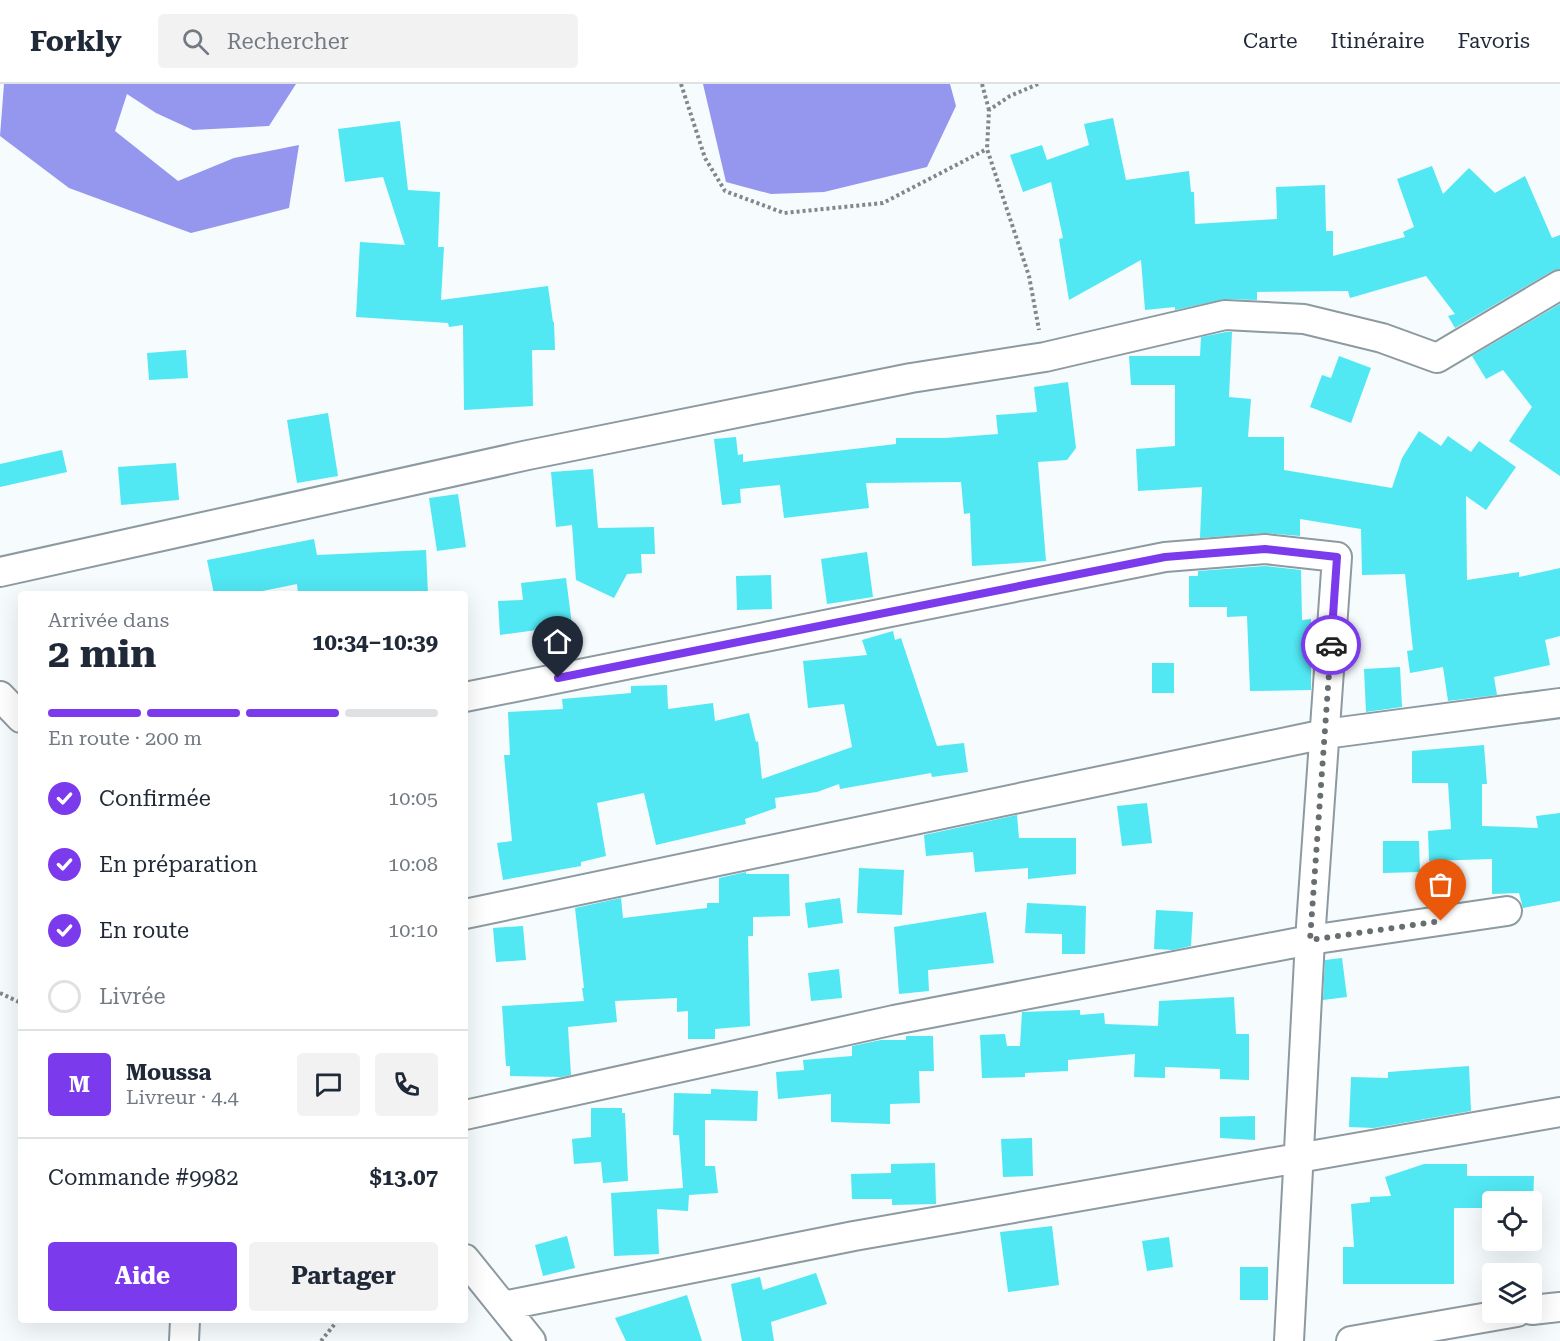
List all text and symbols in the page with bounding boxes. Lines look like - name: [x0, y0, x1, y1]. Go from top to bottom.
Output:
- search box: [158, 14, 578, 68]
- text: Forkly: [30, 25, 122, 58]
- icon: search: [179, 25, 212, 58]
- text: Rechercher: [227, 29, 349, 54]
- text: Carte: [1243, 29, 1298, 53]
- text: Itinéraire: [1331, 29, 1425, 53]
- text: Favoris: [1458, 29, 1530, 53]
- text: Arrivée dans: [48, 608, 169, 632]
- courier: [1301, 615, 1361, 675]
- pin: [532, 616, 583, 678]
- icon: home: [541, 625, 574, 658]
- icon: car: [1315, 629, 1348, 662]
- text: 10:34–10:39: [312, 630, 438, 655]
- text: 2 min: [48, 631, 156, 677]
- text: En route · 200 m: [48, 726, 202, 750]
- icon: check: [48, 782, 81, 815]
- text: Confirmée: [99, 786, 211, 811]
- text: 10:05: [388, 786, 438, 810]
- icon: check: [48, 848, 81, 881]
- text: En préparation: [99, 852, 258, 877]
- text: 10:08: [388, 852, 438, 876]
- pin: [1415, 859, 1466, 921]
- icon: bag: [1424, 868, 1457, 901]
- icon: check: [48, 914, 81, 947]
- text: En route: [99, 918, 189, 943]
- text: 10:10: [388, 918, 438, 942]
- text: Livrée: [99, 984, 165, 1009]
- button: chat: [297, 1053, 360, 1116]
- button: phone: [375, 1053, 438, 1116]
- text: Moussa: [126, 1060, 211, 1085]
- text: M: [69, 1072, 90, 1097]
- text: Livreur · 4.4: [126, 1085, 239, 1109]
- text: Commande #9982: [48, 1165, 238, 1190]
- text: $13.07: [369, 1165, 438, 1190]
- map controls: [1482, 1191, 1542, 1323]
- button: locate: [1482, 1191, 1542, 1251]
- button: Aide: [48, 1242, 237, 1311]
- button: Partager: [249, 1242, 438, 1311]
- button: layers: [1482, 1263, 1542, 1323]

